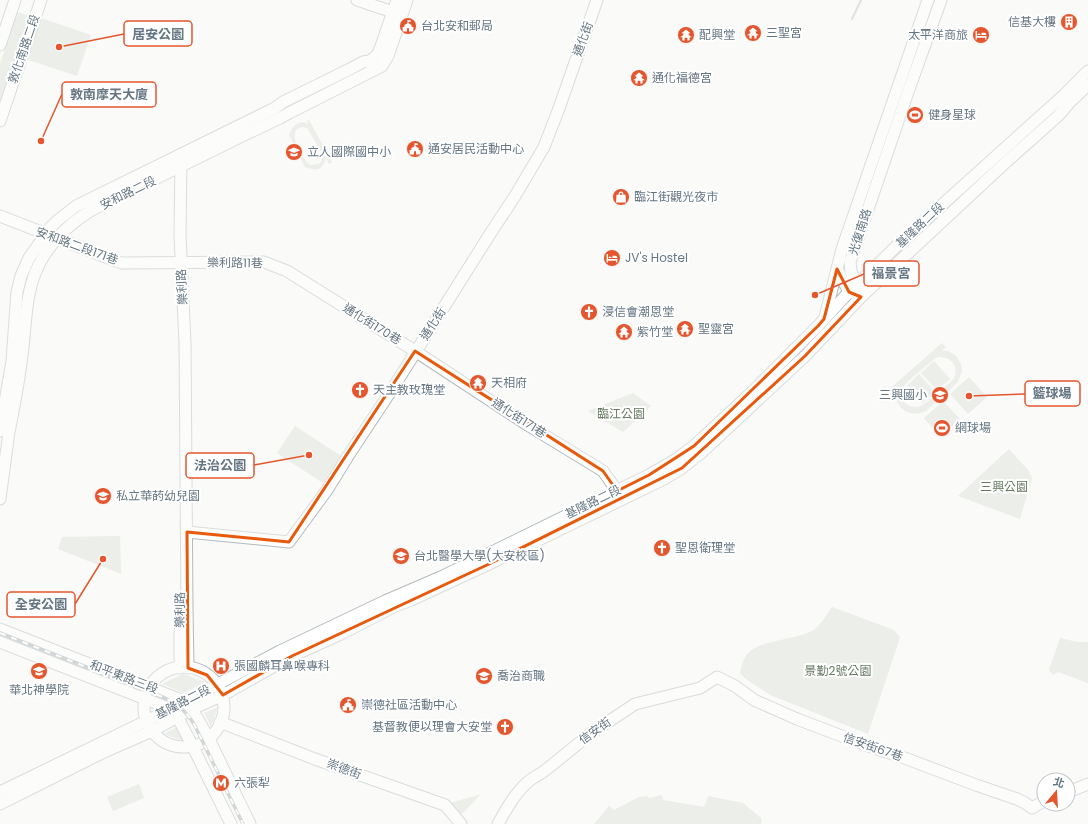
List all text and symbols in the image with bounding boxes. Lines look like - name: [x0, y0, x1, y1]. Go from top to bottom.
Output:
- street label: 敦化南路二段: [4, 12, 43, 86]
- building icon: 信基大樓: [1059, 12, 1079, 32]
- place label: 信基大樓: [1008, 13, 1056, 30]
- public building icon: 台北安和郵局: [398, 16, 418, 36]
- place label: 台北安和郵局: [421, 17, 493, 34]
- street label: 通化街: [568, 19, 597, 59]
- callout: 居安公園: [124, 21, 192, 46]
- temple icon: 三聖宮: [743, 23, 763, 43]
- place label: 三聖宮: [766, 24, 802, 41]
- text: 居安公園: [132, 25, 184, 44]
- temple icon: 配興堂: [676, 25, 696, 45]
- hotel icon: 太平洋商旅: [971, 25, 991, 45]
- place label: 配興堂: [699, 26, 735, 43]
- place label: 太平洋商旅: [908, 26, 968, 43]
- temple icon: 通化福德宮: [629, 68, 649, 88]
- place label: 通化福德宮: [652, 69, 712, 86]
- callout: 敦南摩天大廈: [62, 82, 156, 107]
- text: 敦南摩天大廈: [70, 85, 148, 104]
- sports icon: 健身星球: [905, 105, 925, 125]
- place label: 健身星球: [928, 106, 976, 123]
- public building icon: 通安居民活動中心: [405, 139, 425, 159]
- place label: 通安居民活動中心: [428, 140, 524, 157]
- school or university icon: 立人國際國中小: [284, 142, 304, 162]
- place label: 立人國際國中小: [307, 143, 391, 160]
- street label: 安和路二段: [97, 172, 158, 213]
- shop icon: 臨江街觀光夜市: [611, 187, 631, 207]
- place label: 臨江街觀光夜市: [634, 188, 718, 205]
- street label: 基隆路二段: [892, 198, 947, 251]
- street label: 光復南路: [844, 206, 875, 257]
- street label: 安和路二段171巷: [34, 223, 121, 268]
- hotel icon: JV's Hostel: [602, 248, 622, 268]
- place label: JV's Hostel: [625, 249, 688, 266]
- street label: 樂利路11巷: [207, 254, 263, 271]
- callout: 福景宮: [864, 261, 919, 286]
- text: 福景宮: [871, 264, 911, 283]
- street label: 樂利路: [172, 269, 191, 305]
- street label: 通化街170巷: [340, 299, 405, 348]
- church icon: 浸信會潮恩堂: [579, 302, 599, 322]
- place label: 浸信會潮恩堂: [602, 303, 674, 320]
- street label: 通化街: [416, 304, 450, 343]
- temple icon: 聖靈宮: [675, 319, 695, 339]
- place label: 聖靈宮: [698, 320, 734, 337]
- temple icon: 紫竹堂: [614, 322, 634, 342]
- place label: 紫竹堂: [637, 323, 673, 340]
- temple icon: 天相府: [468, 373, 488, 393]
- place label: 天相府: [491, 374, 527, 391]
- church icon: 天主教玫瑰堂: [350, 380, 370, 400]
- place label: 天主教玫瑰堂: [373, 381, 445, 398]
- callout: 籃球場: [1025, 381, 1080, 406]
- text: 籃球場: [1032, 384, 1072, 403]
- school or university icon: 三興國小: [930, 385, 950, 405]
- place label: 三興國小: [879, 386, 927, 403]
- street label: 通化街171巷: [489, 394, 550, 442]
- park label: 臨江公園: [597, 405, 645, 422]
- sports icon: 網球場: [932, 418, 952, 438]
- place label: 網球場: [955, 419, 991, 436]
- callout: 法治公園: [186, 453, 254, 478]
- text: 法治公園: [194, 456, 246, 475]
- park label: 三興公園: [980, 478, 1028, 495]
- street label: 基隆路二段: [562, 481, 623, 522]
- school or university icon: 私立華菂幼兒園: [93, 486, 113, 506]
- place label: 私立華菂幼兒園: [116, 487, 200, 504]
- church icon: 聖恩衛理堂: [652, 538, 672, 558]
- place label: 聖恩衛理堂: [675, 539, 735, 556]
- school or university icon: 台北醫學大學(大安校區): [391, 546, 411, 566]
- place label: 台北醫學大學(大安校區): [414, 547, 545, 564]
- callout: 全安公園: [7, 592, 75, 617]
- street label: 樂利路: [171, 592, 188, 628]
- text: 全安公園: [15, 595, 67, 614]
- street label: 和平東路三段: [88, 656, 161, 697]
- hospital icon: 張國麟耳鼻喉專科: [211, 656, 231, 676]
- place label: 張國麟耳鼻喉專科: [234, 657, 330, 674]
- school or university icon: 華北神學院: [29, 661, 49, 681]
- park label: 景勤2號公園: [805, 662, 871, 679]
- school or university icon: 喬治商職: [474, 666, 494, 686]
- place label: 喬治商職: [497, 667, 545, 684]
- street label: 基隆路二段: [152, 680, 213, 723]
- place label: 華北神學院: [9, 681, 69, 698]
- public building icon: 崇德社區活動中心: [338, 695, 358, 715]
- place label: 崇德社區活動中心: [361, 696, 457, 713]
- street label: 信安街: [575, 713, 614, 748]
- church icon: 基督教便以理會大安堂: [495, 717, 515, 737]
- place label: 基督教便以理會大安堂: [372, 718, 492, 735]
- street label: 信安街67巷: [841, 728, 905, 765]
- street label: 崇德街: [324, 754, 364, 783]
- north arrow: [1036, 772, 1076, 812]
- metro station icon: 六張犁: [211, 773, 231, 793]
- text: 北: [1051, 773, 1067, 792]
- place label: 六張犁: [234, 774, 270, 791]

